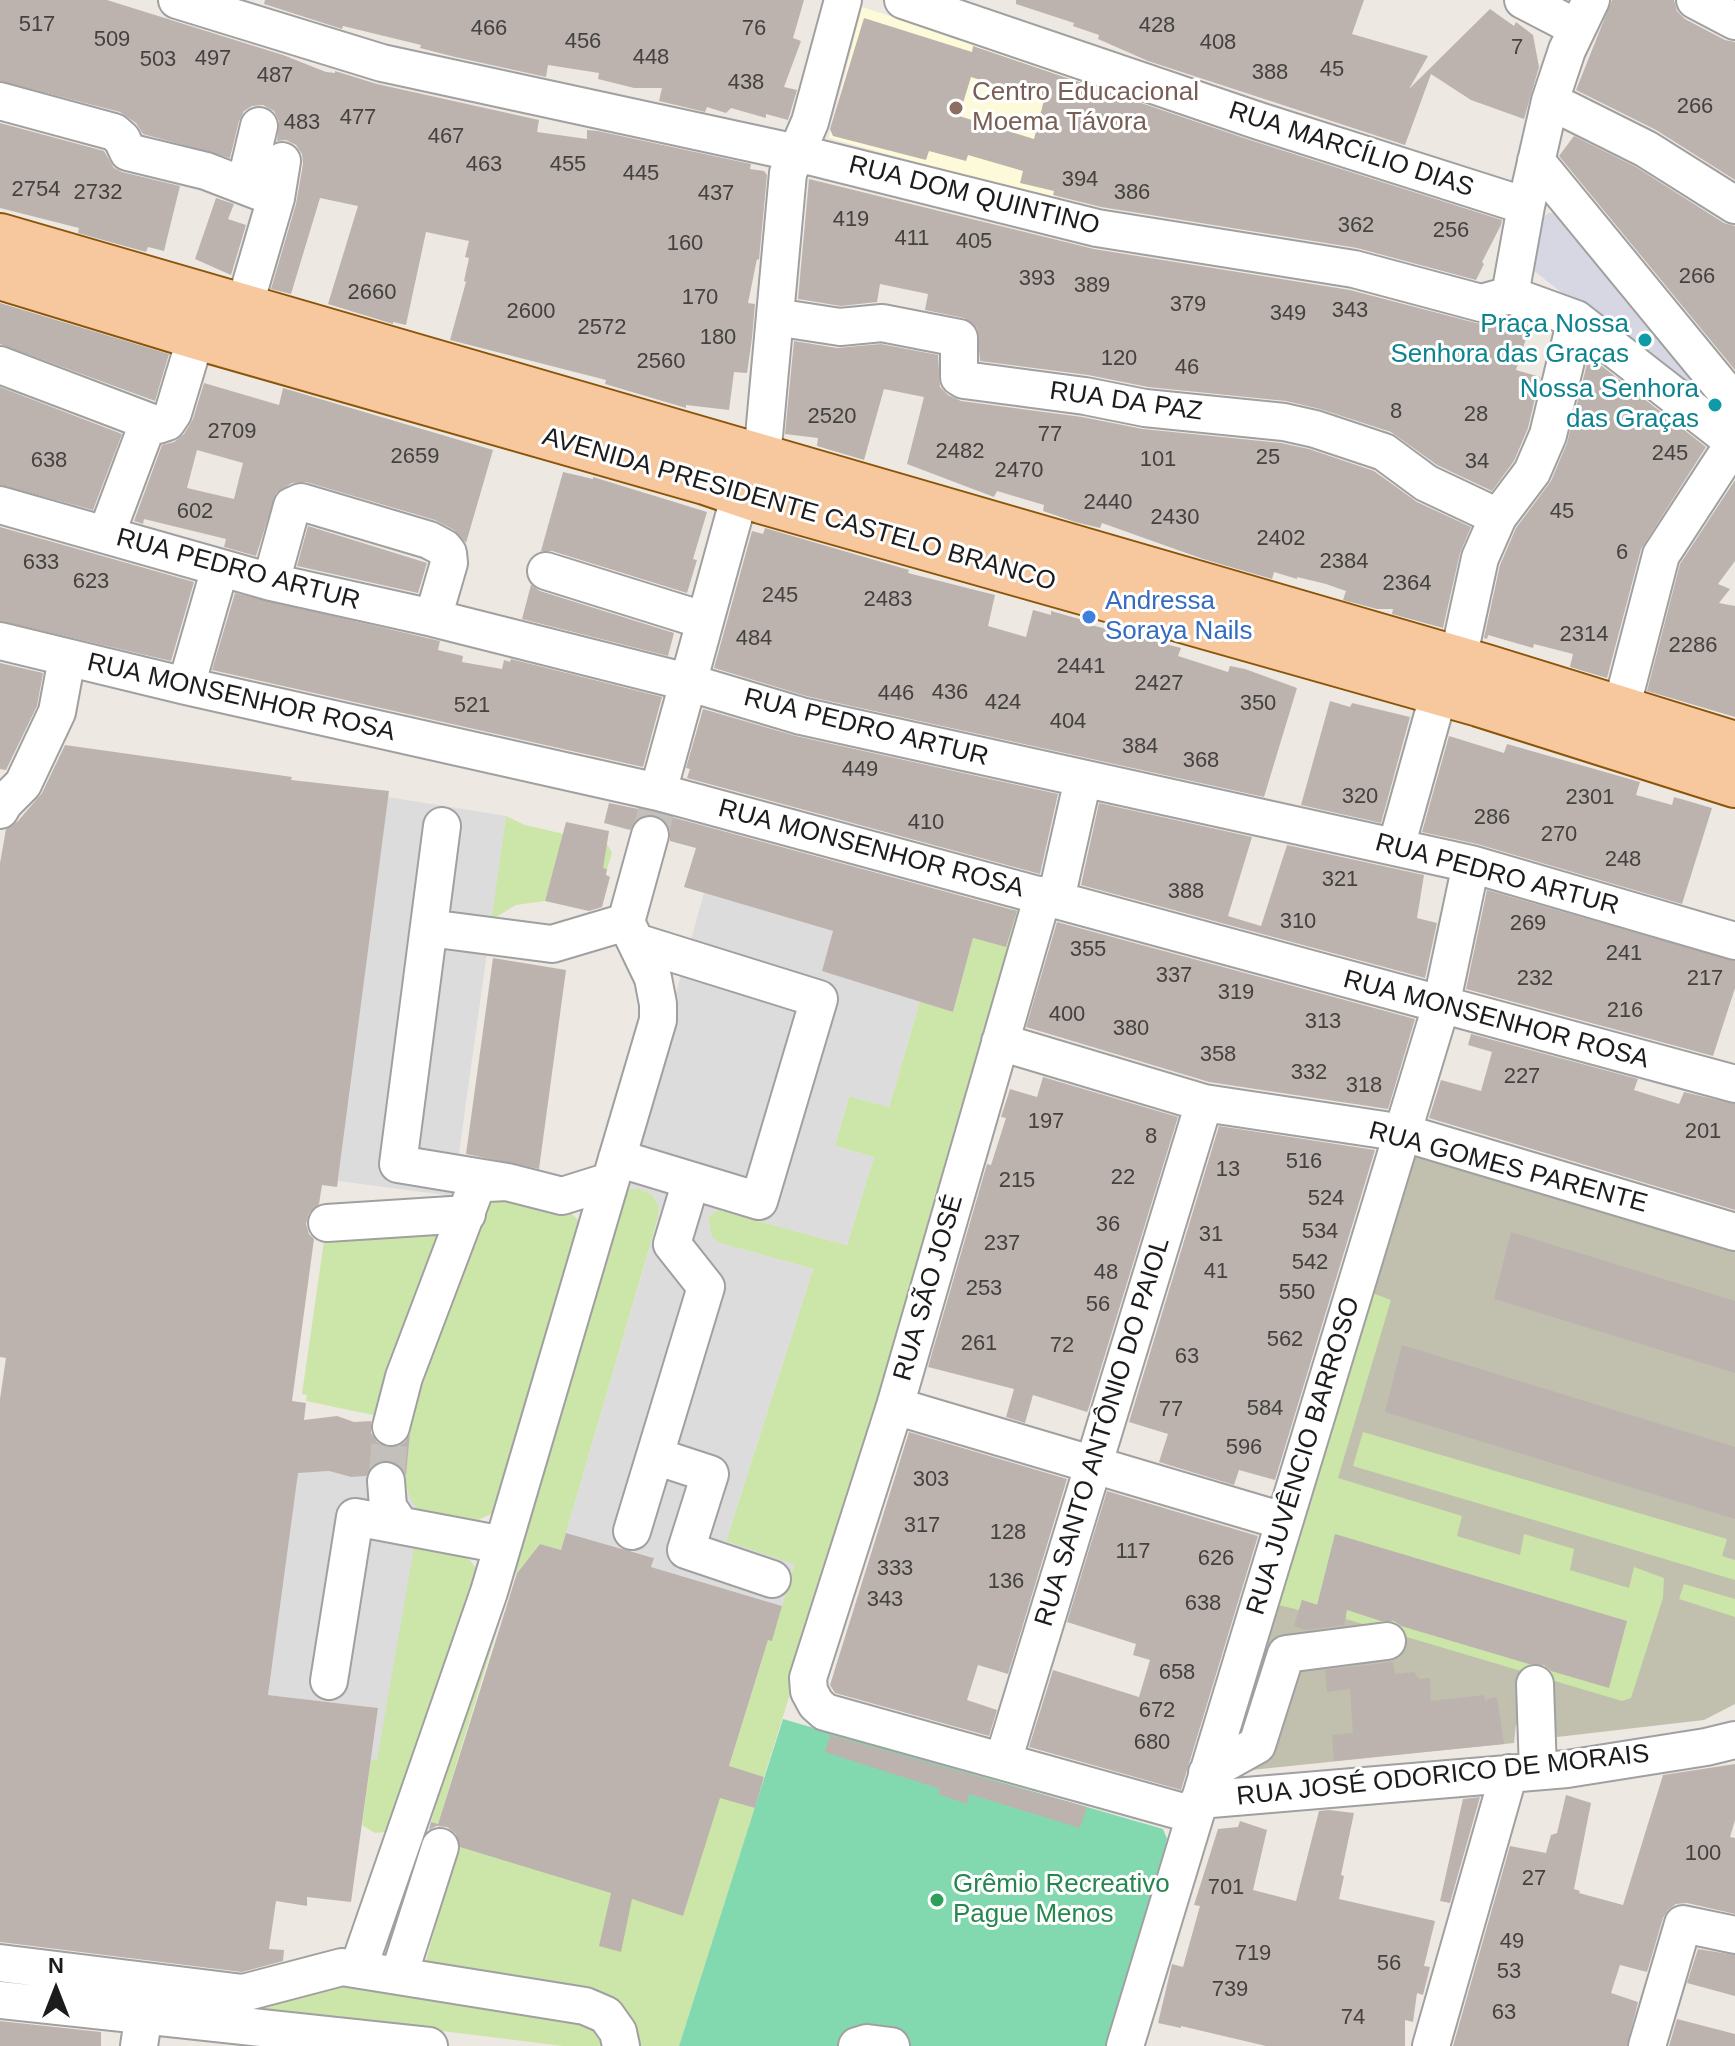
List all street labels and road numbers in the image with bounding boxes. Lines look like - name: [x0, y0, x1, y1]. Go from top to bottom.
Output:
- street label: RUA MARCÍLIO DIAS: [1225, 96, 1477, 204]
- street label: RUA DOM QUINTINO: [845, 150, 1103, 242]
- street label: RUA DA PAZ: [1048, 376, 1204, 428]
- street label: AVENIDA PRESIDENTE CASTELO BRANCO: [539, 422, 1059, 598]
- street label: RUA PEDRO ARTUR: [113, 522, 363, 618]
- street label: RUA MONSENHOR ROSA: [84, 647, 398, 749]
- street label: RUA PEDRO ARTUR: [741, 683, 991, 773]
- street label: RUA MONSENHOR ROSA: [715, 793, 1027, 905]
- street label: RUA PEDRO ARTUR: [1372, 827, 1622, 923]
- street label: RUA MONSENHOR ROSA: [1340, 964, 1652, 1076]
- street label: RUA GOMES PARENTE: [1365, 1116, 1651, 1220]
- street label: RUA SÃO JOSÉ: [888, 1191, 970, 1385]
- street label: RUA SANTO ANTÔNIO DO PAIOL: [1029, 1234, 1177, 1630]
- street label: RUA JUVÊNCIO BARROSO: [1241, 1293, 1367, 1619]
- street label: RUA JOSÉ ODORICO DE MORAIS: [1235, 1739, 1651, 1813]

